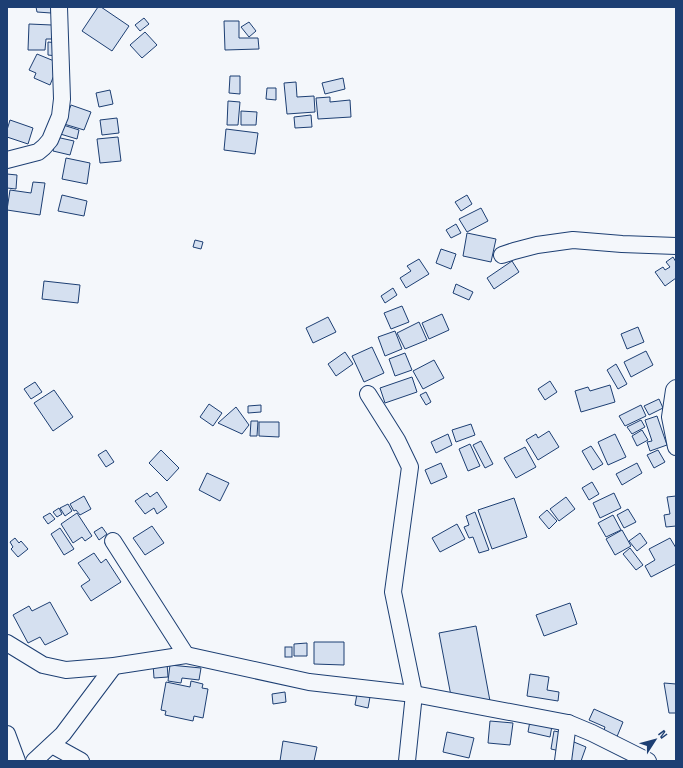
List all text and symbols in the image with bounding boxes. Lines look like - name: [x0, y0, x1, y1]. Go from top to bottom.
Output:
- north arrow: [635, 720, 675, 760]
- text: N: [654, 726, 672, 742]

